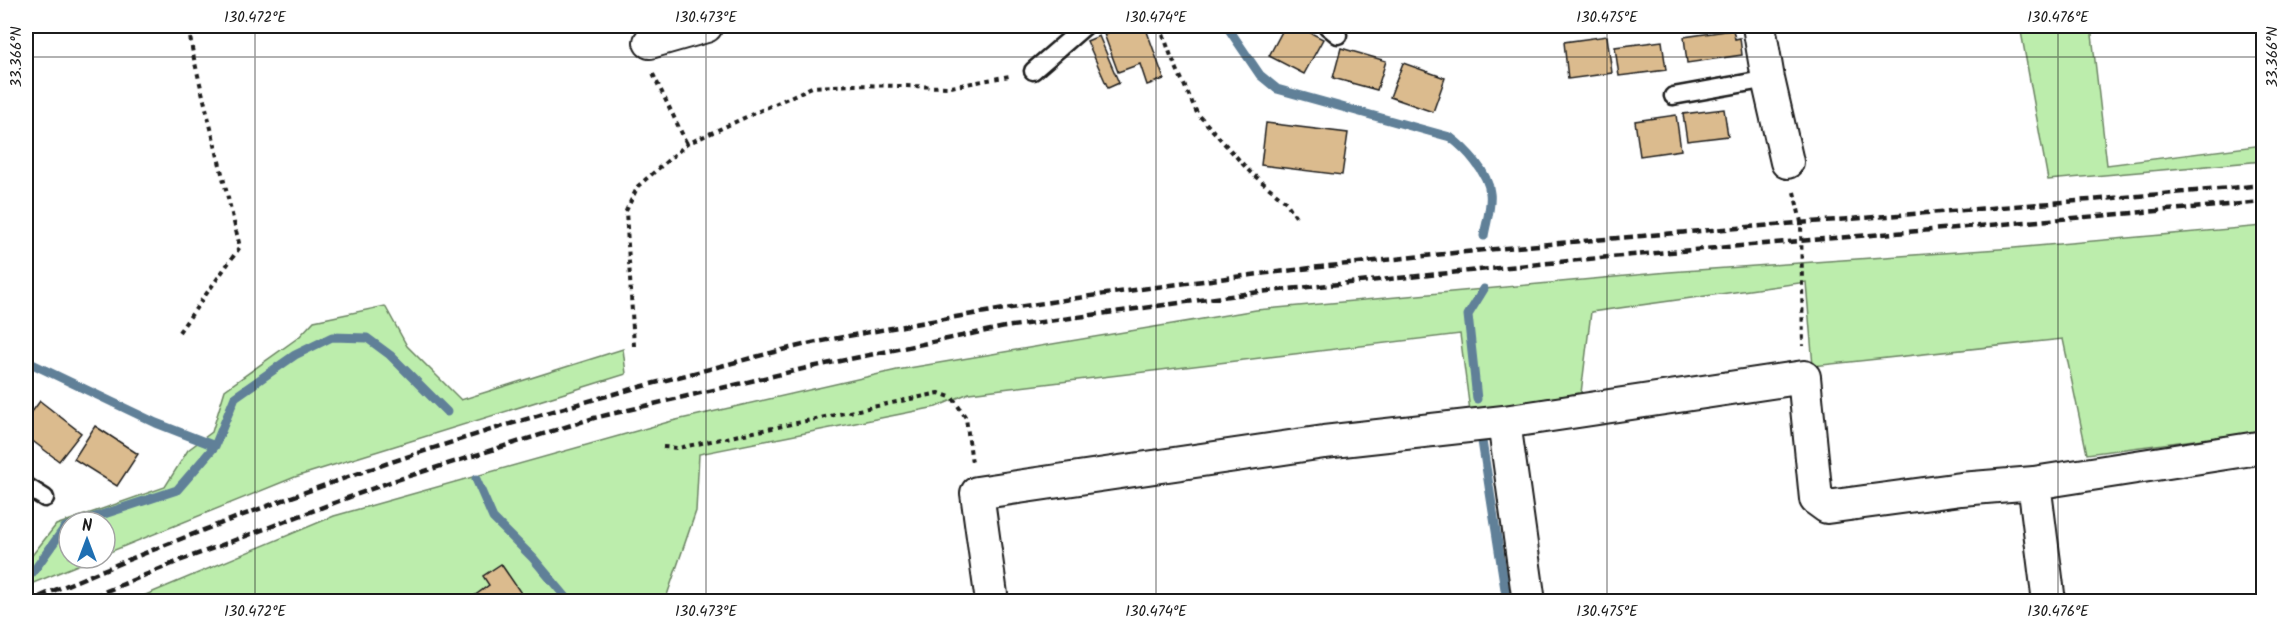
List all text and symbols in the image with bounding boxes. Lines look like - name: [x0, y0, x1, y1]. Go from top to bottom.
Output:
- text: 130.472°E: [224, 6, 287, 30]
- text: 130.473°E: [675, 6, 738, 30]
- text: 130.474°E: [1125, 6, 1188, 30]
- text: 130.475°E: [1576, 6, 1639, 30]
- text: 130.476°E: [2027, 6, 2090, 30]
- text: 33.366°N: [5, 26, 29, 88]
- text: 33.366°N: [2261, 26, 2285, 88]
- north arrow: [57, 510, 117, 570]
- text: N: [82, 514, 92, 539]
- text: 130.472°E: [224, 600, 287, 624]
- text: 130.473°E: [675, 600, 738, 624]
- text: 130.474°E: [1125, 600, 1188, 624]
- text: 130.475°E: [1576, 600, 1639, 624]
- text: 130.476°E: [2027, 600, 2090, 624]

